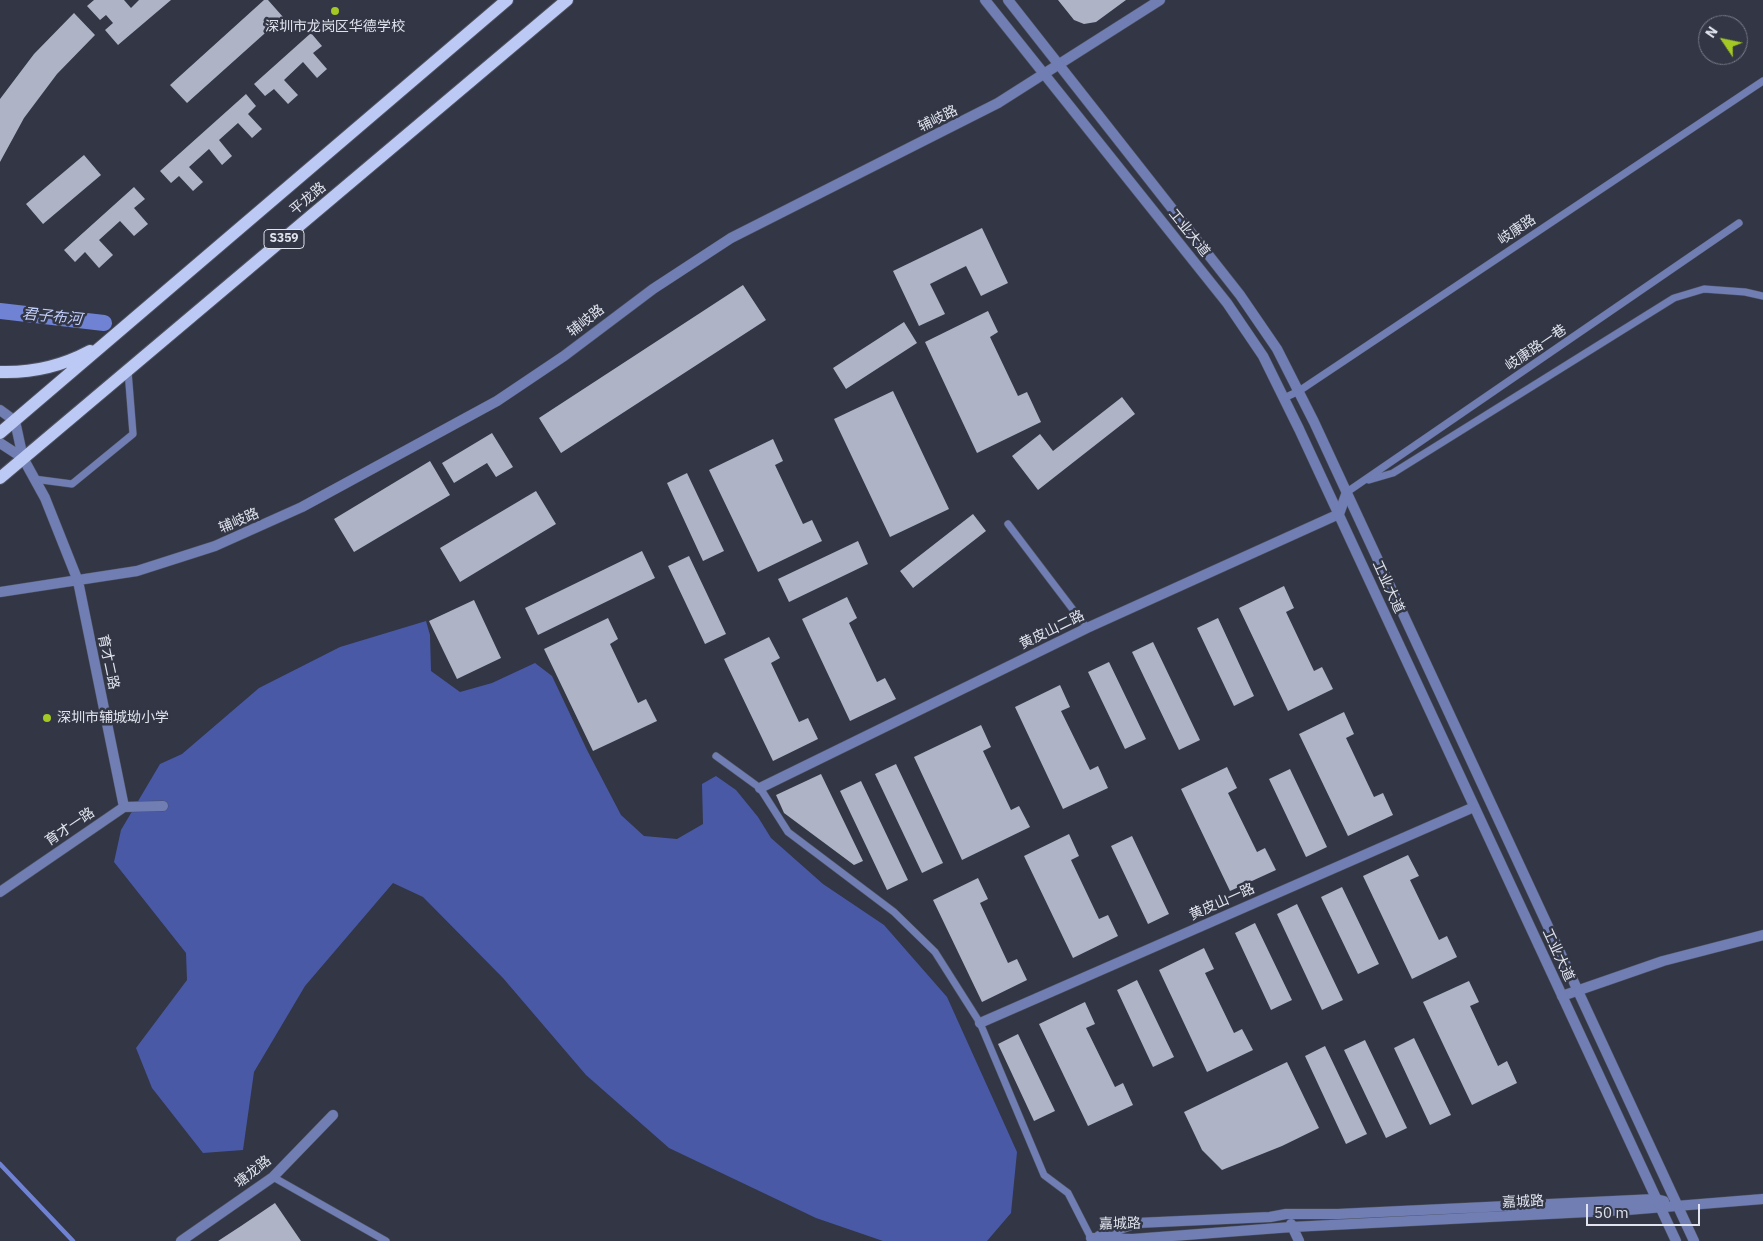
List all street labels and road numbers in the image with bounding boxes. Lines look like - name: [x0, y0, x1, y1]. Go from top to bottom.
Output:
- street label: 辅岐路: [915, 102, 961, 136]
- street label: 平龙路: [287, 179, 329, 219]
- street label: 工业大道: [1165, 206, 1213, 260]
- street label: 岐康路: [1495, 211, 1539, 249]
- road number: S359: [264, 230, 304, 248]
- street label: 辅岐路: [564, 301, 608, 341]
- street label: 岐康路一巷: [1502, 321, 1570, 375]
- street label: 辅岐路: [216, 505, 262, 537]
- street label: 工业大道: [1369, 558, 1407, 616]
- street label: 黄皮山二路: [1017, 607, 1087, 653]
- street label: 育才二路: [94, 633, 122, 691]
- street label: 育才一路: [42, 804, 98, 850]
- street label: 黄皮山一路: [1187, 880, 1257, 924]
- street label: 工业大道: [1539, 926, 1577, 984]
- street label: 塘龙路: [231, 1152, 275, 1192]
- street label: 嘉城路: [1502, 1193, 1544, 1211]
- street label: 嘉城路: [1099, 1215, 1141, 1233]

